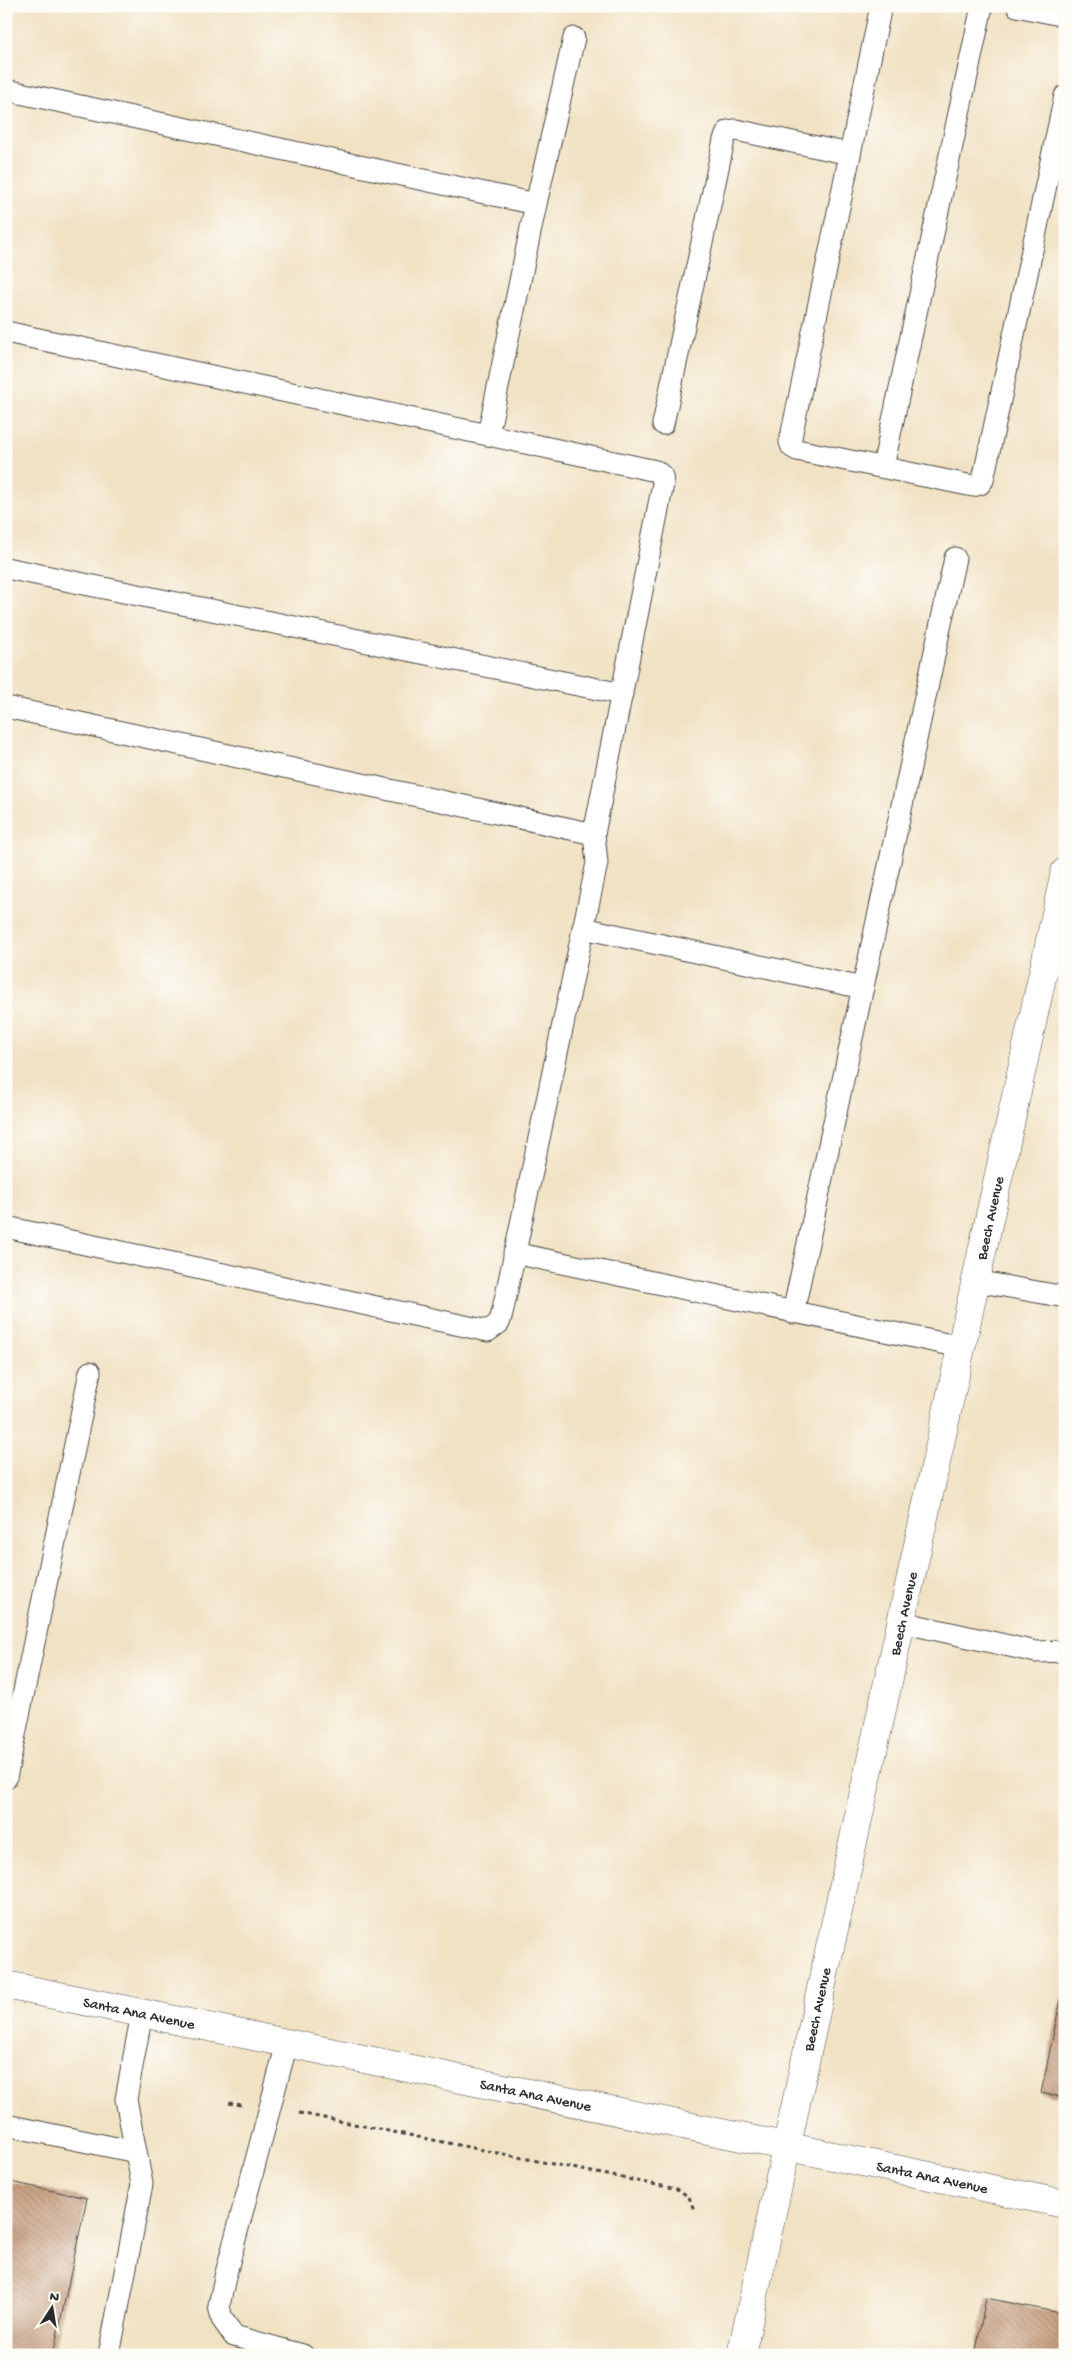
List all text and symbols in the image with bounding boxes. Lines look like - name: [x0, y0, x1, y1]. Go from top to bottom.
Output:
- street label: Beech Avenue: [973, 1175, 1009, 1263]
- street label: Beech Avenue: [887, 1570, 923, 1658]
- street label: Beech Avenue: [800, 1966, 836, 2054]
- street label: Santa Ana Avenue: [81, 1994, 196, 2035]
- street label: Santa Ana Avenue: [478, 2076, 593, 2117]
- street label: Santa Ana Avenue: [875, 2158, 990, 2199]
- north arrow: [28, 2284, 78, 2334]
- text: N: [48, 2288, 60, 2307]

